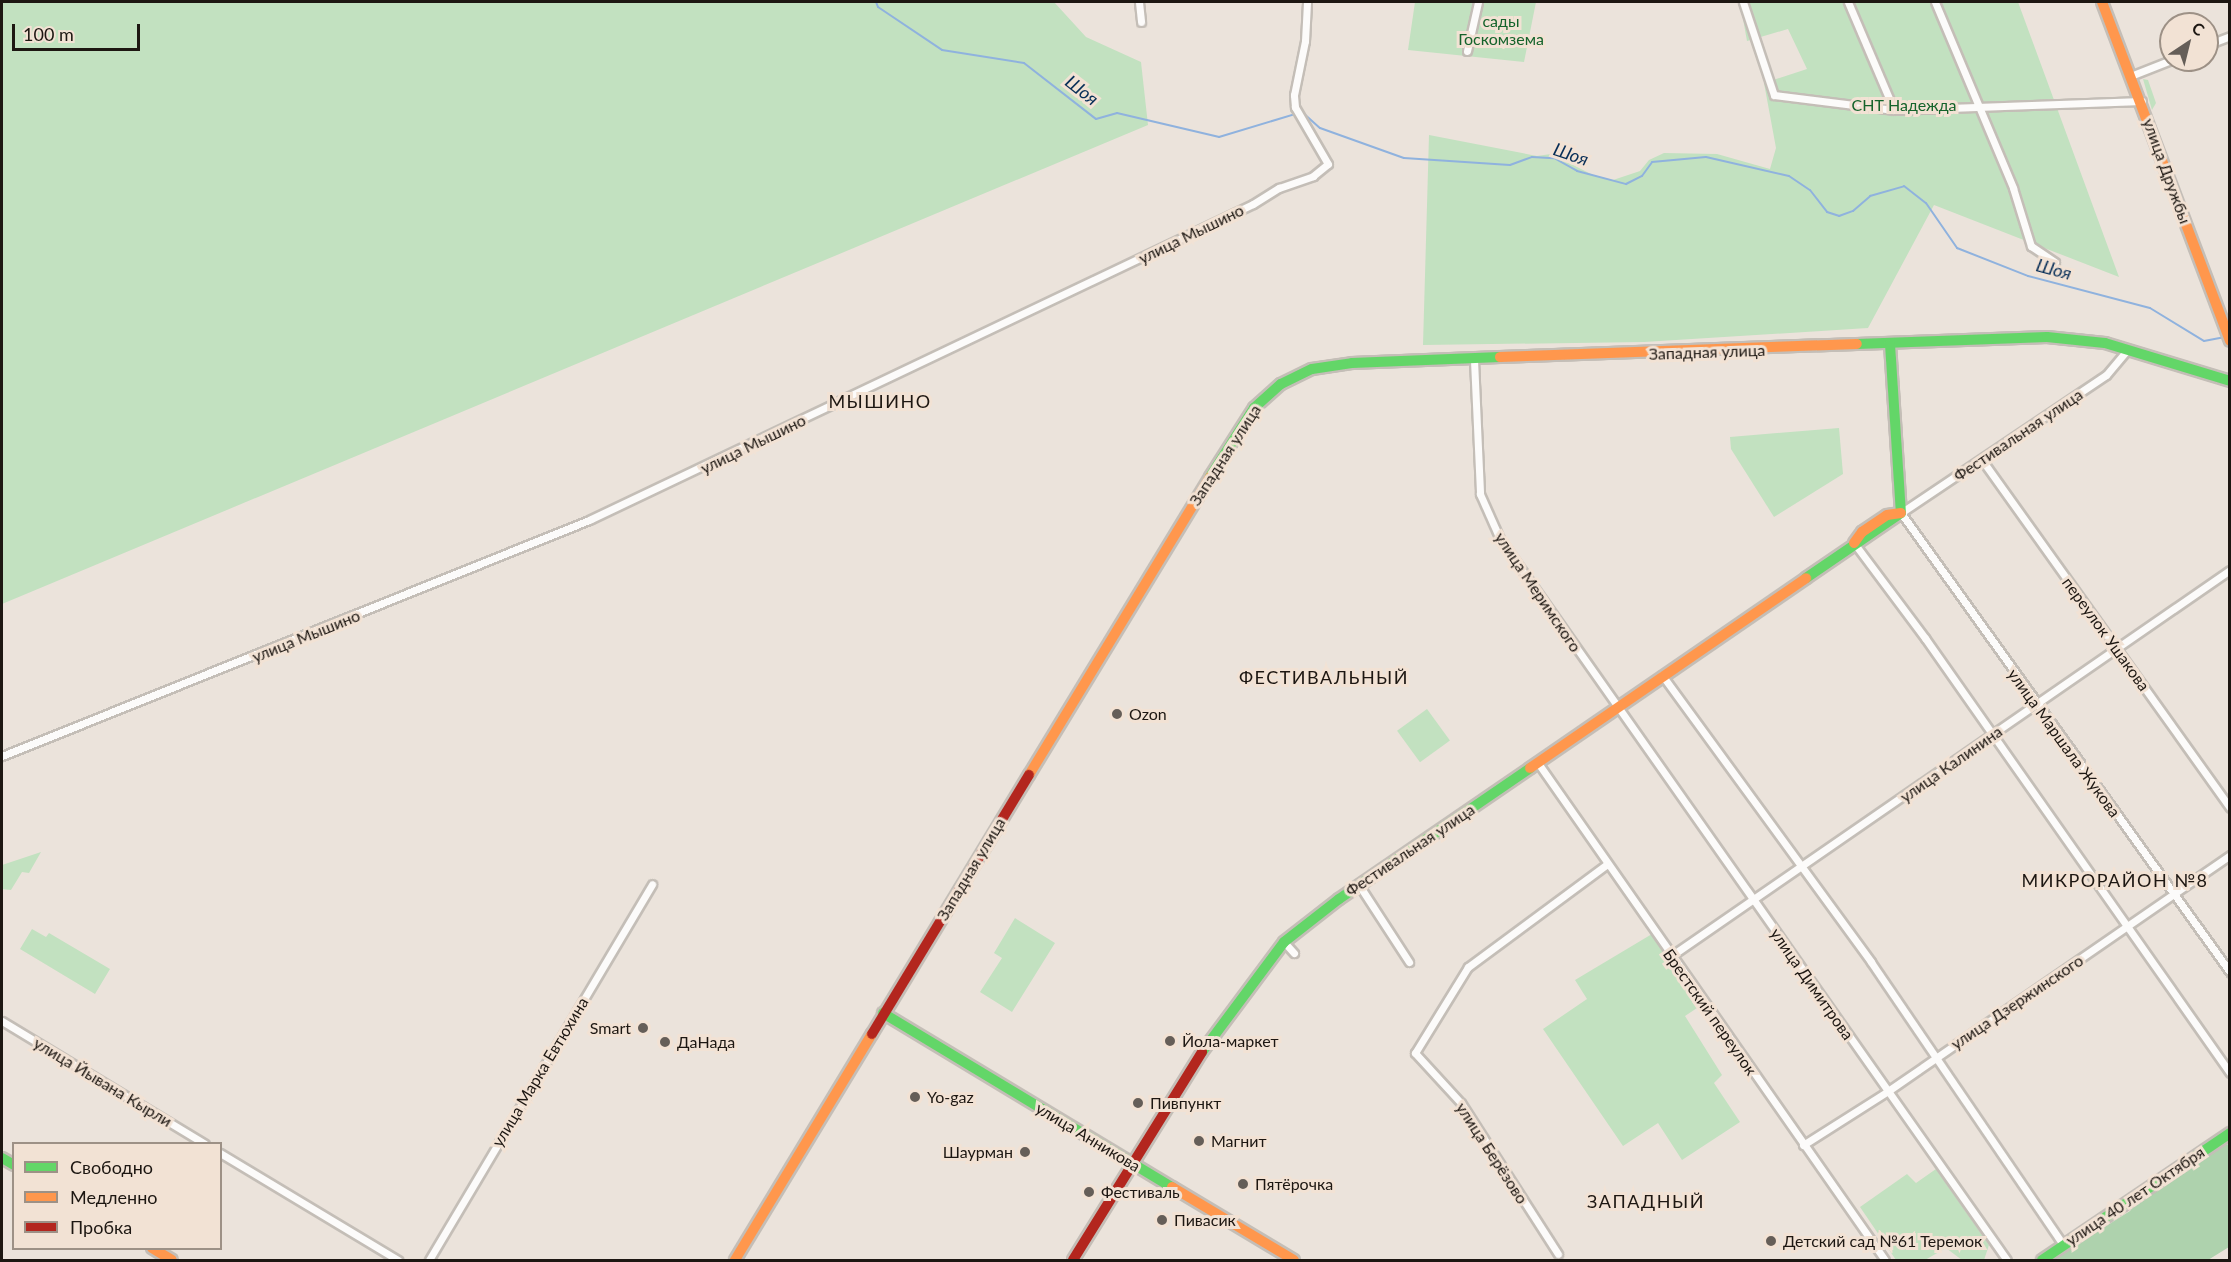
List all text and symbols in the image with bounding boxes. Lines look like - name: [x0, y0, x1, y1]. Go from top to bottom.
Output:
- park label: сады Госкомзема: [1458, 11, 1544, 49]
- scale bar: [15, 12, 142, 50]
- north arrow: [2159, 12, 2219, 72]
- text: С: [2189, 18, 2208, 39]
- text: 100 m: [23, 23, 74, 45]
- water label: Шоя: [1061, 70, 1103, 110]
- park label: СНТ Надежда: [1852, 95, 1956, 115]
- street label: улица Дружбы: [2139, 116, 2195, 226]
- water label: Шоя: [1551, 138, 1591, 170]
- street label: улица Мышино: [1135, 200, 1247, 268]
- water label: Шоя: [2034, 254, 2074, 284]
- street label: Западная улица: [1648, 340, 1766, 364]
- street label: Фестивальная улица: [1950, 385, 2086, 485]
- district label: МЫШИНО: [828, 390, 932, 412]
- street label: Западная улица: [1185, 401, 1265, 509]
- street label: улица Мышино: [697, 410, 809, 478]
- street label: улица Меримского: [1491, 528, 1585, 656]
- street label: переулок Ушакова: [2058, 573, 2154, 695]
- street label: улица Мышино: [249, 606, 363, 666]
- street label: улица Маршала Жукова: [2004, 665, 2124, 821]
- district label: ФЕСТИВАЛЬНЫЙ: [1239, 666, 1409, 688]
- place label: Ozon: [1129, 704, 1167, 724]
- marker: Ozon: [1110, 707, 1124, 721]
- street label: улица Калинина: [1896, 722, 2006, 806]
- street label: Фестивальная улица: [1342, 800, 1478, 900]
- street label: Западная улица: [933, 814, 1009, 924]
- district label: МИКРОРАЙОН №8: [2021, 869, 2209, 891]
- street label: улица Димитрова: [1766, 924, 1858, 1044]
- street label: Брестский переулок: [1659, 945, 1761, 1079]
- street label: улица Дзержинского: [1947, 951, 2087, 1053]
- street label: улица Марка Евтюхина: [488, 994, 592, 1150]
- place label: Smart: [590, 1018, 631, 1038]
- marker: Smart: [636, 1021, 650, 1035]
- place label: Йола-маркет: [1182, 1031, 1279, 1051]
- place label: ДаНада: [677, 1032, 735, 1052]
- street label: улица Йывана Кырли: [30, 1033, 176, 1131]
- marker: Йола-маркет: [1163, 1034, 1177, 1048]
- marker: ДаНада: [658, 1035, 672, 1049]
- place label: Yo-gaz: [927, 1087, 974, 1107]
- marker: Yo-gaz: [908, 1090, 922, 1104]
- place label: Пивпункт: [1150, 1093, 1221, 1113]
- marker: Пивпункт: [1131, 1096, 1145, 1110]
- street label: улица Анникова: [1032, 1098, 1144, 1176]
- street label: улица Берёзово: [1452, 1099, 1532, 1207]
- place label: Магнит: [1211, 1131, 1266, 1151]
- marker: Магнит: [1192, 1134, 1206, 1148]
- legend: [12, 1142, 222, 1250]
- place label: Шаурман: [943, 1142, 1013, 1162]
- street label: улица 40 лет Октября: [2062, 1142, 2208, 1250]
- marker: Шаурман: [1018, 1145, 1032, 1159]
- text: Свободно: [70, 1156, 153, 1178]
- place label: Пятёрочка: [1255, 1174, 1333, 1194]
- marker: Пятёрочка: [1236, 1177, 1250, 1191]
- place label: Фестиваль: [1101, 1182, 1180, 1202]
- marker: Фестиваль: [1082, 1185, 1096, 1199]
- text: Медленно: [70, 1186, 158, 1208]
- district label: ЗАПАДНЫЙ: [1587, 1190, 1705, 1212]
- place label: Пивасик: [1174, 1210, 1236, 1230]
- marker: Пивасик: [1155, 1213, 1169, 1227]
- text: Пробка: [70, 1216, 132, 1238]
- place label: Детский сад №61 Теремок: [1783, 1231, 1982, 1251]
- marker: Детский сад №61 Теремок: [1764, 1234, 1778, 1248]

